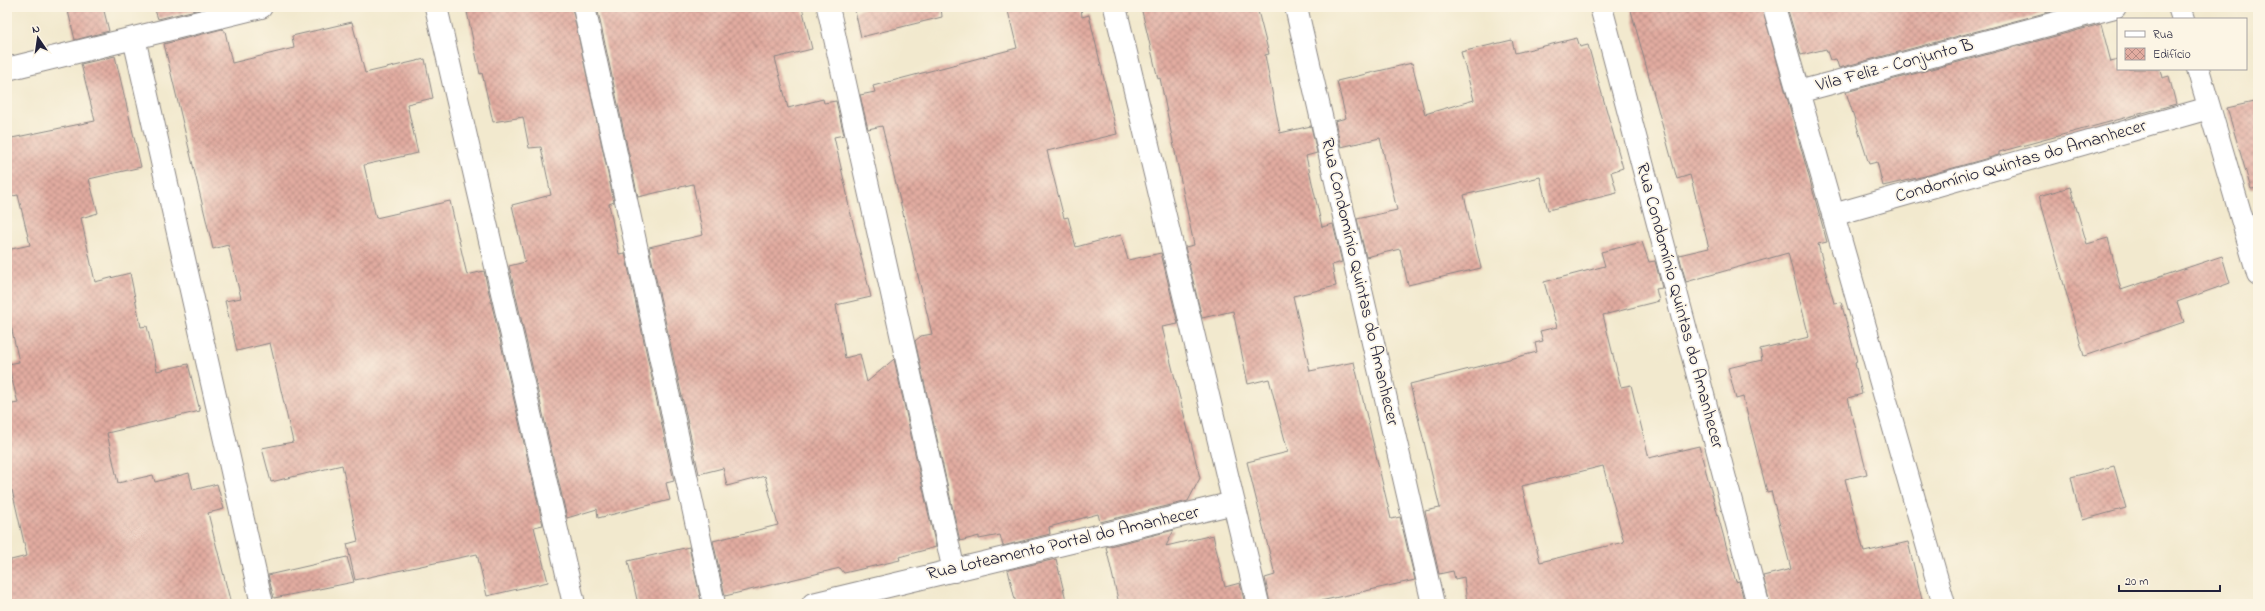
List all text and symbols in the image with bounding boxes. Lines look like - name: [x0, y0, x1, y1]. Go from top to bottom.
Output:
- north arrow: [18, 18, 58, 58]
- legend: [2117, 18, 2247, 70]
- text: N: [31, 21, 41, 38]
- text: Rua: [2153, 26, 2173, 44]
- street label: Vila Feliz - Conjunto B: [1812, 32, 1977, 100]
- text: Edifício: [2153, 46, 2191, 64]
- street label: Condomínio Quintas do Amanhecer: [1892, 114, 2150, 210]
- street label: Rua Condomínio Quintas do Amanhecer: [1313, 136, 1405, 429]
- street label: Rua Condomínio Quintas do Amanhecer: [1628, 160, 1730, 452]
- street label: Rua Loteamento Portal do Amanhecer: [924, 500, 1202, 588]
- scale bar: [2119, 567, 2220, 593]
- text: 20 m: [2125, 573, 2148, 591]

